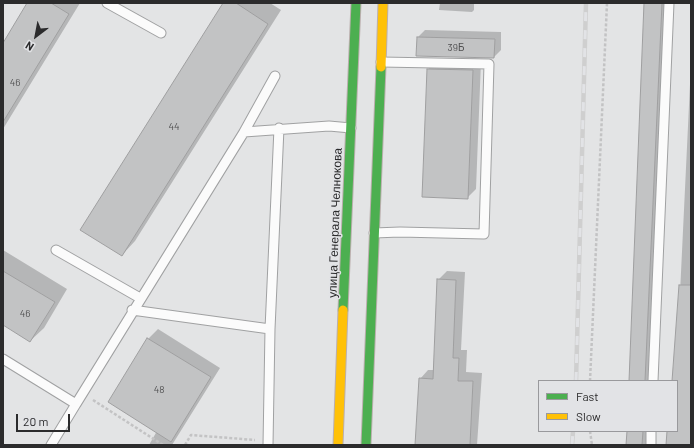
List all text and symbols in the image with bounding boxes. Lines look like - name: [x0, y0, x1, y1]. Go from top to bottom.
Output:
- north arrow: [16, 16, 56, 56]
- text: N: [23, 39, 36, 54]
- house number: 39Б: [448, 42, 464, 54]
- house number: 46: [10, 77, 20, 89]
- house number: 44: [168, 121, 180, 133]
- street label: улица Генерала Челнокова: [325, 148, 345, 298]
- house number: 46: [20, 308, 30, 320]
- legend: [538, 380, 678, 432]
- house number: 48: [154, 384, 164, 396]
- text: Fast: [576, 389, 599, 403]
- scale bar: [18, 406, 72, 432]
- text: Slow: [576, 409, 601, 423]
- text: 20 m: [23, 414, 49, 428]

